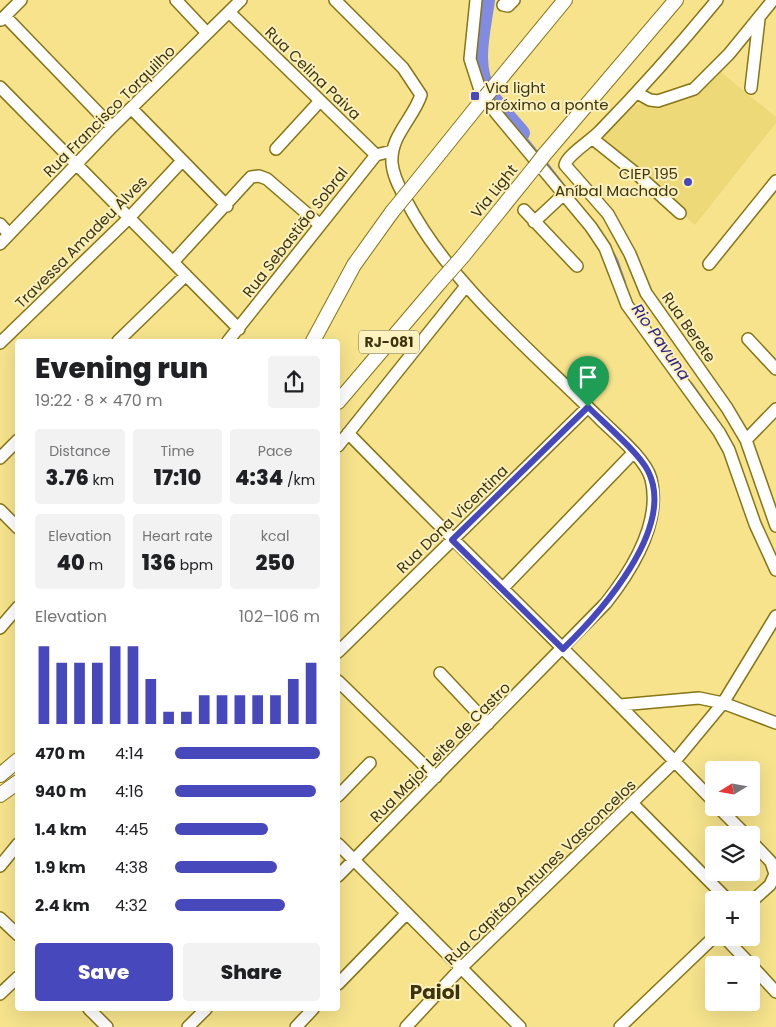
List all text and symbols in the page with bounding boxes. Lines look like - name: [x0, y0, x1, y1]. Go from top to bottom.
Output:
- street label: Rua Celina Paiva: [260, 22, 366, 124]
- street label: Rua Francisco Torquilho: [38, 40, 180, 182]
- place label: Via light próximo a ponte: [485, 77, 609, 115]
- marker: Via light próximo a ponte: [469, 90, 481, 102]
- street label: Via Light: [466, 160, 522, 222]
- street label: Rua Sebastião Sobral: [237, 163, 353, 301]
- place label: CIEP 195 Aníbal Machado: [555, 163, 678, 201]
- street label: Travessa Amadeu Alves: [10, 171, 152, 313]
- marker: CIEP 195 Aníbal Machado: [682, 176, 694, 188]
- street label: Rua Berete: [657, 288, 721, 366]
- water label: Rio Pavuna: [626, 299, 696, 385]
- road number: RJ-081: [359, 331, 419, 354]
- text: Evening run: [35, 349, 208, 388]
- button: share: [268, 356, 320, 408]
- pin: [567, 356, 609, 407]
- icon: arrive: [574, 363, 602, 391]
- text: 19:22 · 8 × 470 m: [35, 389, 162, 412]
- text: Distance: [49, 441, 111, 461]
- text: Time: [160, 441, 195, 461]
- text: Pace: [258, 441, 293, 461]
- street label: Rua Dona Vicentina: [392, 460, 512, 578]
- text: 3.76: [45, 463, 89, 492]
- text: 17:10: [154, 463, 201, 492]
- text: 4:34: [235, 463, 283, 492]
- text: km: [89, 470, 114, 490]
- text: /km: [283, 470, 315, 490]
- text: Elevation: [48, 526, 111, 546]
- text: Heart rate: [142, 526, 213, 546]
- text: kcal: [261, 526, 289, 546]
- text: 40: [57, 548, 85, 577]
- text: 136: [142, 548, 176, 577]
- text: 250: [255, 548, 295, 577]
- text: m: [85, 555, 103, 575]
- text: bpm: [176, 555, 213, 575]
- text: Elevation: [35, 605, 107, 628]
- text: 102–106 m: [239, 605, 320, 628]
- street label: Rua Major Leite de Castro: [365, 677, 515, 827]
- text: 470 m: [35, 742, 85, 765]
- text: 4:14: [115, 742, 144, 765]
- north arrow: [705, 761, 760, 816]
- map controls: [705, 761, 760, 1011]
- street label: Rua Capitão Antunes Vasconcelos: [440, 774, 641, 970]
- text: 940 m: [35, 780, 86, 803]
- text: 4:16: [115, 780, 144, 803]
- text: 1.4 km: [35, 818, 87, 841]
- text: 4:45: [115, 818, 149, 841]
- button: layers: [705, 826, 760, 881]
- text: 1.9 km: [35, 856, 86, 879]
- text: 4:38: [115, 856, 148, 879]
- button: +: [705, 891, 760, 946]
- text: 2.4 km: [35, 894, 90, 917]
- text: 4:32: [115, 894, 147, 917]
- button: Save: [35, 943, 173, 1001]
- button: Share: [183, 943, 320, 1001]
- button: −: [705, 956, 760, 1011]
- district label: Paiol: [410, 978, 460, 1006]

